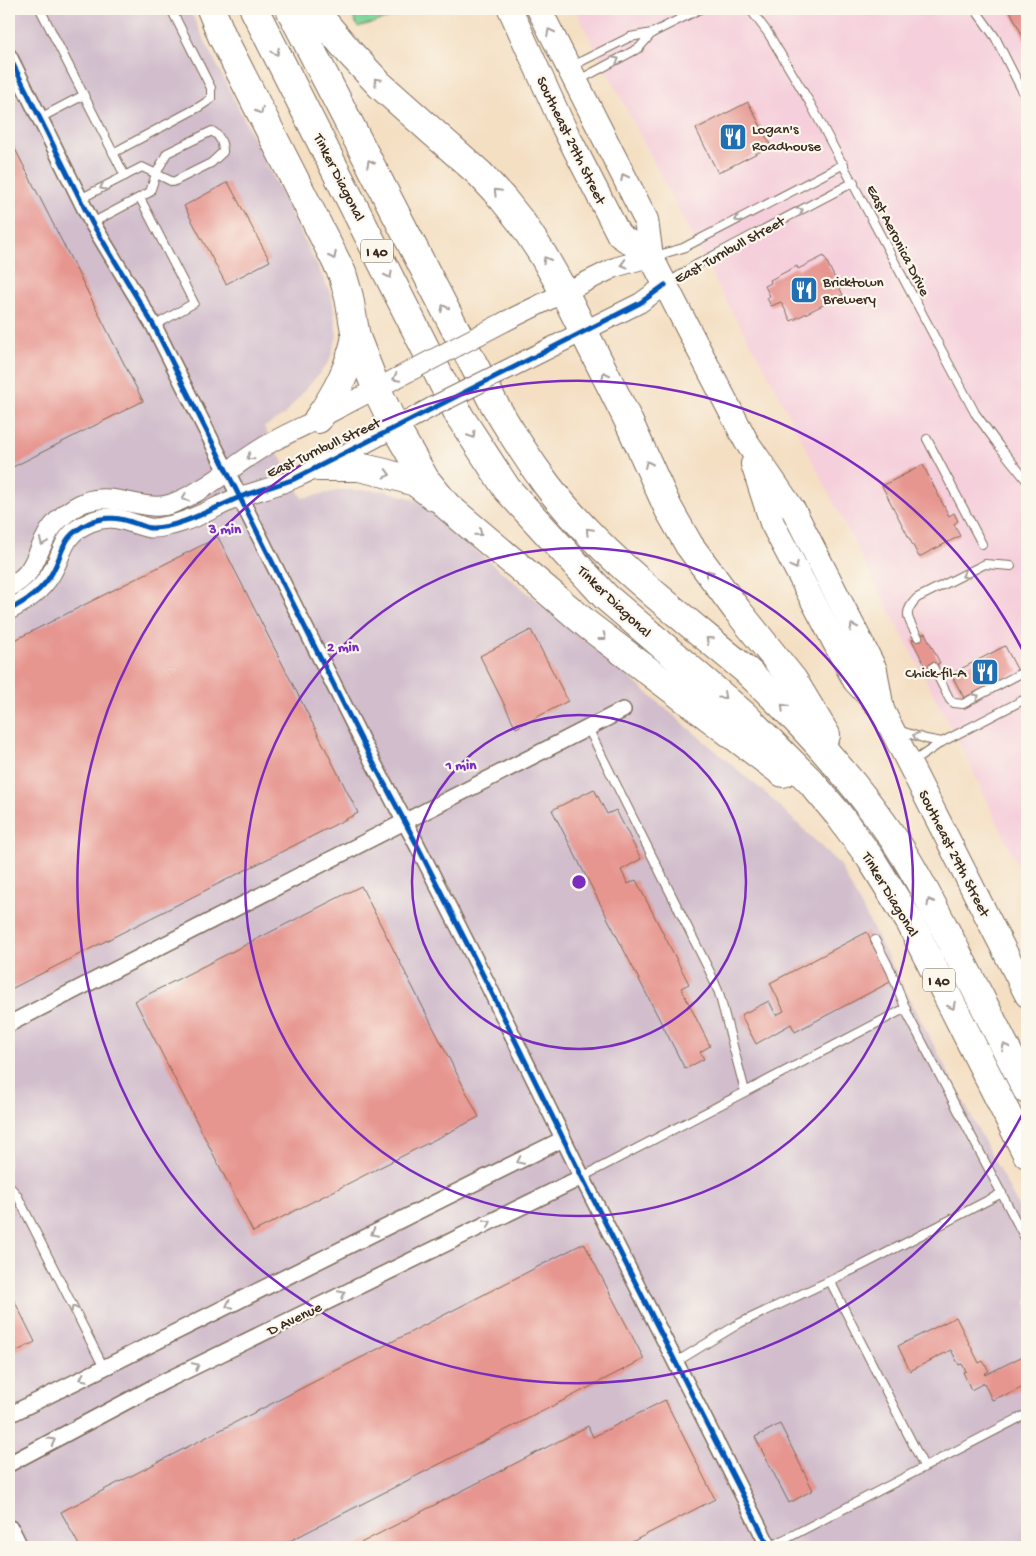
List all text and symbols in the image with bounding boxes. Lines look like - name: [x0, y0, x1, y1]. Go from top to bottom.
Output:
- one-way arrow: [546, 28, 556, 37]
- one-way arrow: [270, 47, 280, 56]
- one-way arrow: [611, 56, 620, 66]
- street label: Southeast 29th Street: [531, 74, 610, 209]
- one-way arrow: [374, 78, 383, 87]
- one-way arrow: [254, 105, 264, 114]
- place label: Logan's Roadhouse: [752, 121, 821, 156]
- restaurant icon: Logan's Roadhouse: [718, 122, 748, 152]
- street label: Tinker Diagonal: [308, 130, 368, 225]
- one-way arrow: [366, 159, 376, 168]
- one-way arrow: [620, 173, 630, 182]
- one-way arrow: [99, 181, 108, 191]
- street label: East Aeronica Drive: [861, 182, 933, 300]
- one-way arrow: [493, 188, 502, 197]
- one-way arrow: [794, 207, 803, 217]
- street label: East Turnbull Street: [672, 212, 790, 288]
- one-way arrow: [735, 213, 744, 223]
- road number: I 40: [361, 240, 393, 262]
- one-way arrow: [327, 250, 337, 259]
- one-way arrow: [542, 257, 552, 266]
- one-way arrow: [621, 259, 629, 269]
- one-way arrow: [383, 270, 393, 279]
- place label: Bricktown Brewery: [822, 274, 884, 309]
- restaurant icon: Bricktown Brewery: [789, 275, 819, 305]
- one-way arrow: [440, 304, 450, 313]
- one-way arrow: [601, 371, 611, 380]
- one-way arrow: [392, 372, 401, 382]
- street label: East Turnbull Street: [264, 414, 385, 483]
- one-way arrow: [466, 429, 475, 439]
- one-way arrow: [246, 451, 256, 460]
- one-way arrow: [643, 460, 654, 469]
- one-way arrow: [383, 468, 392, 479]
- one-way arrow: [181, 492, 190, 503]
- text: 3 min: [208, 521, 242, 539]
- one-way arrow: [473, 527, 482, 535]
- one-way arrow: [586, 528, 595, 537]
- one-way arrow: [39, 537, 50, 546]
- one-way arrow: [789, 561, 799, 570]
- street label: Tinker Diagonal: [572, 562, 654, 642]
- one-way arrow: [961, 569, 970, 579]
- one-way arrow: [706, 570, 714, 579]
- one-way arrow: [849, 623, 859, 632]
- one-way arrow: [597, 632, 606, 640]
- one-way arrow: [706, 636, 715, 645]
- text: 2 min: [327, 639, 360, 657]
- restaurant icon: Chick-fil-A: [970, 657, 1000, 687]
- place label: Chick-fil-A: [905, 665, 967, 683]
- one-way arrow: [718, 690, 727, 699]
- one-way arrow: [971, 693, 980, 703]
- one-way arrow: [781, 704, 790, 713]
- one-way arrow: [912, 732, 921, 742]
- text: 1 min: [445, 757, 477, 775]
- street label: Southeast 29th Street: [913, 788, 994, 922]
- street label: Tinker Diagonal: [856, 848, 922, 941]
- centre of rings: [570, 873, 588, 891]
- one-way arrow: [927, 899, 937, 908]
- road number: I 40: [923, 968, 955, 992]
- one-way arrow: [946, 1001, 956, 1010]
- one-way arrow: [1001, 1043, 1011, 1052]
- one-way arrow: [516, 1155, 525, 1165]
- one-way arrow: [482, 1219, 491, 1229]
- one-way arrow: [371, 1227, 380, 1237]
- one-way arrow: [336, 1291, 345, 1301]
- one-way arrow: [225, 1299, 234, 1310]
- street label: D Avenue: [264, 1299, 325, 1341]
- one-way arrow: [69, 1305, 80, 1314]
- one-way arrow: [190, 1362, 199, 1372]
- one-way arrow: [80, 1372, 89, 1382]
- one-way arrow: [46, 1437, 55, 1447]

